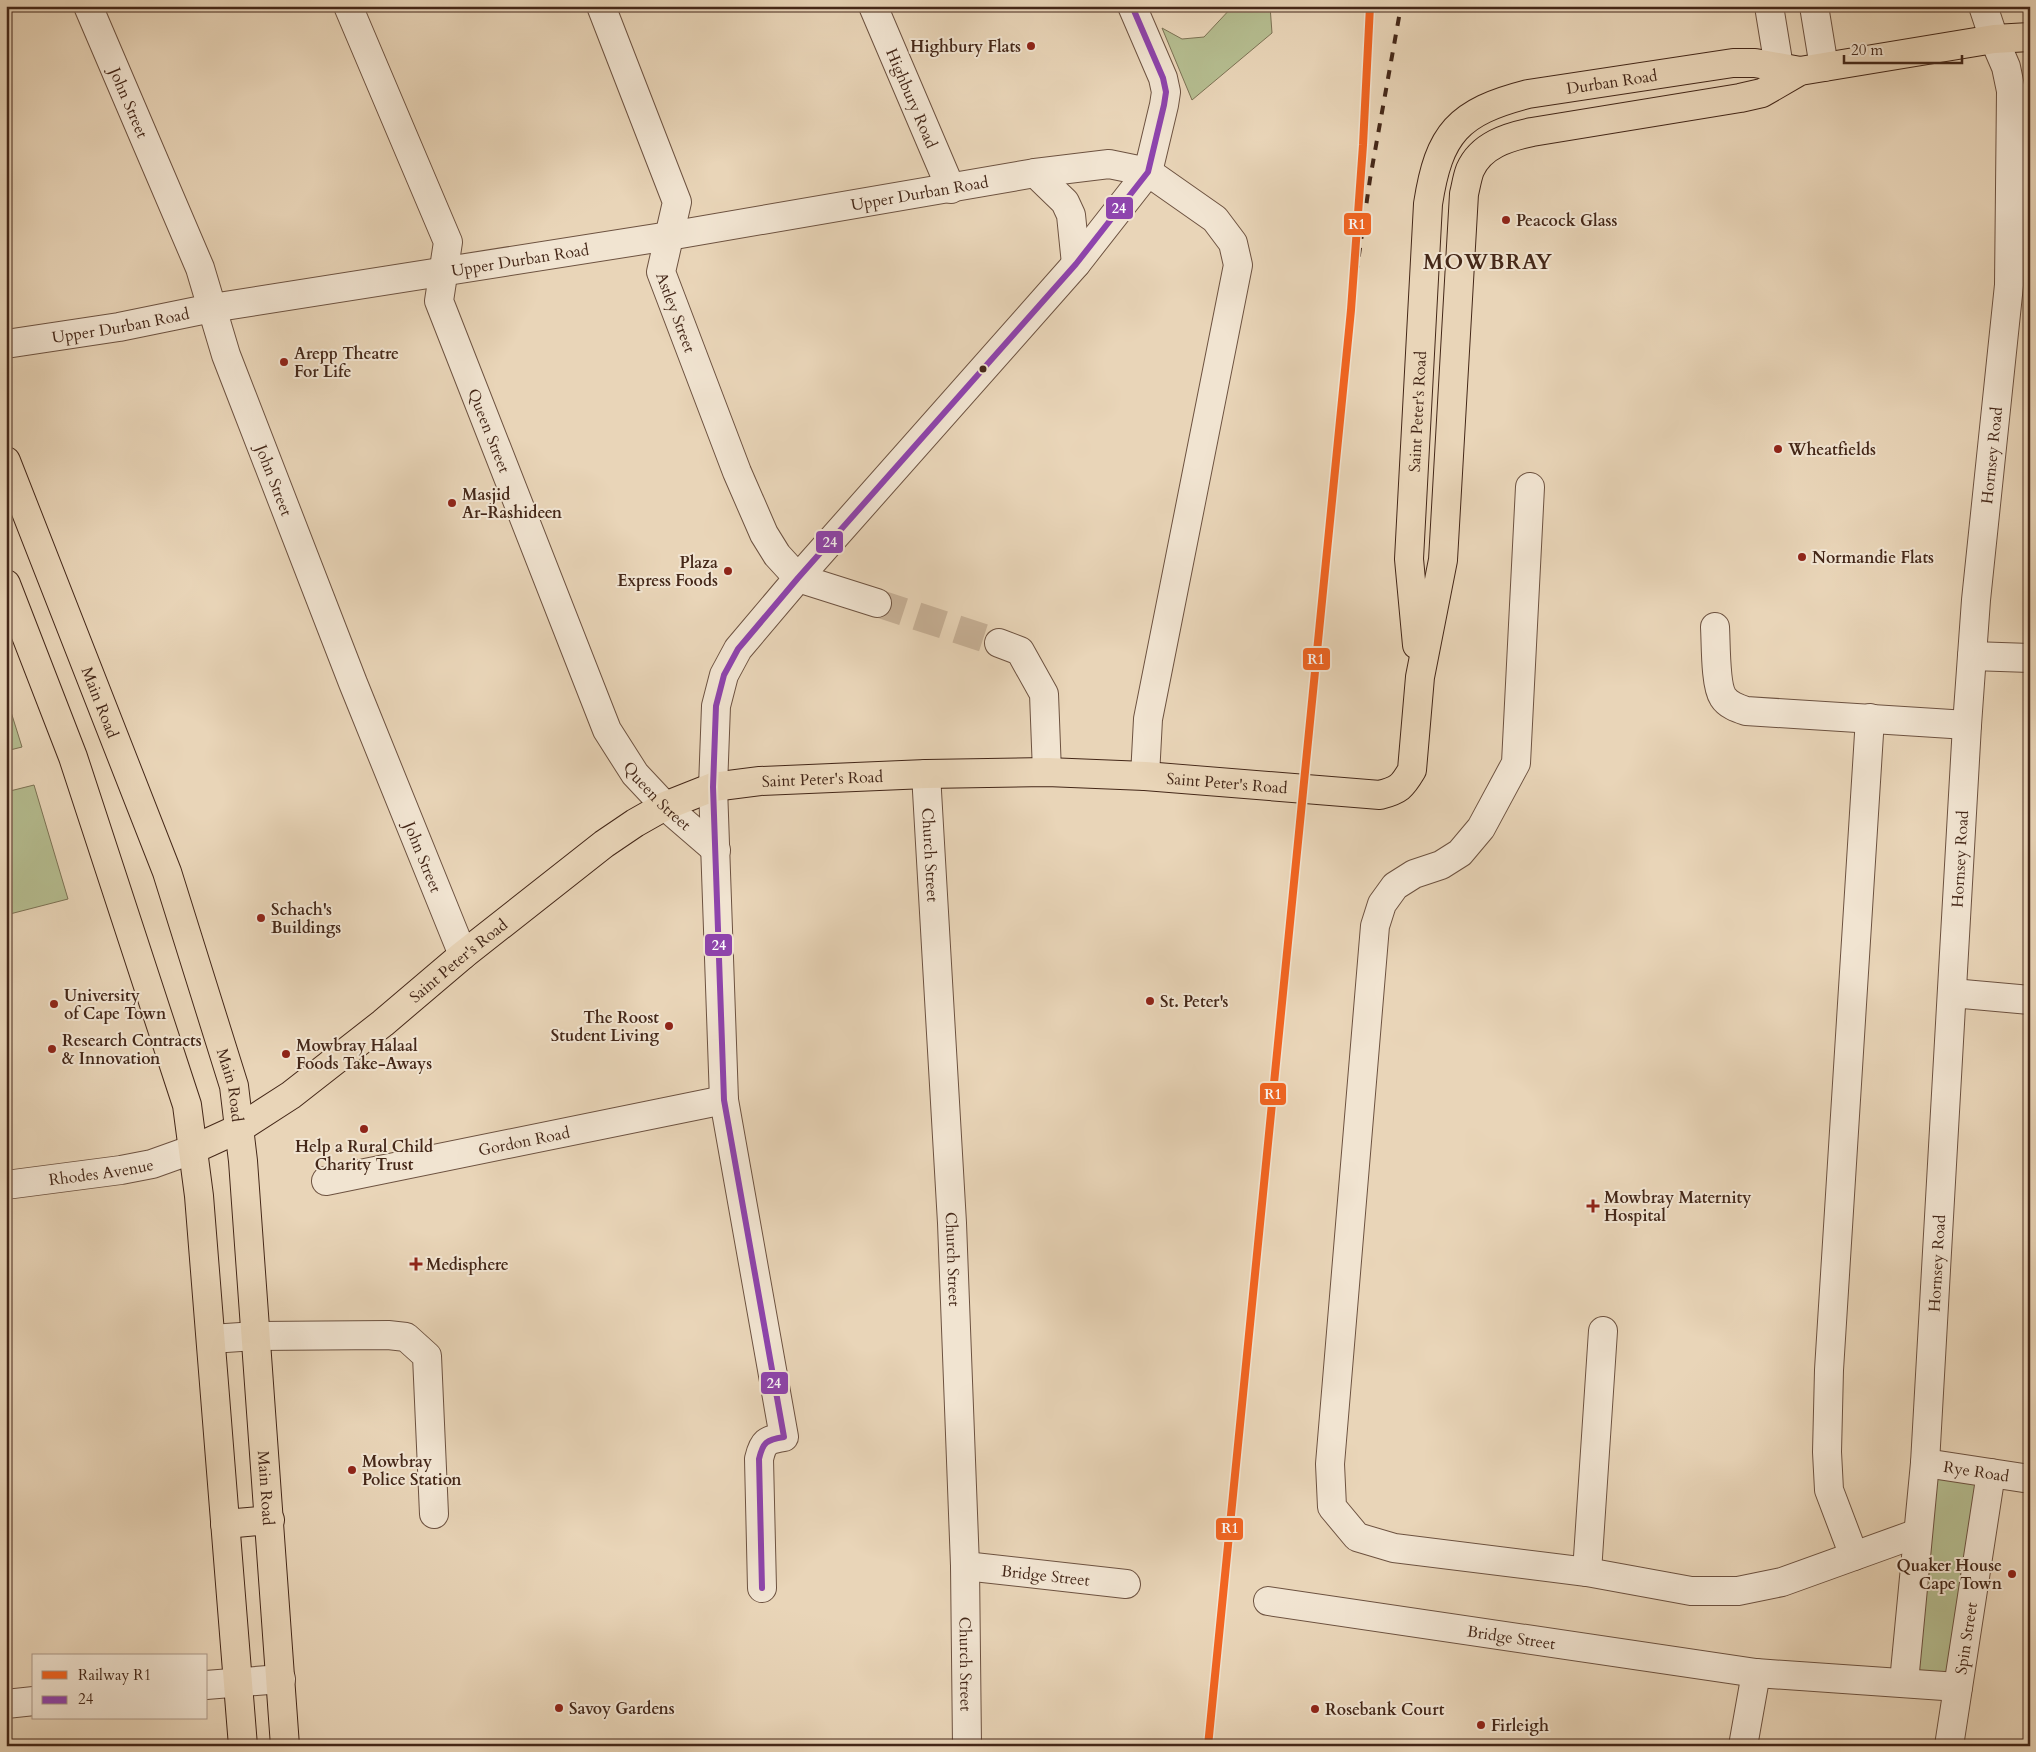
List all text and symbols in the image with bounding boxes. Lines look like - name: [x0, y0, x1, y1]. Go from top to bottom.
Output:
- scale bar: [1844, 32, 1961, 64]
- place label: Highbury Flats: [910, 36, 1021, 58]
- marker: Highbury Flats: [1025, 40, 1037, 52]
- text: 20 m: [1851, 40, 1883, 60]
- street label: Highbury Road: [880, 45, 943, 152]
- street label: John Street: [103, 62, 153, 142]
- street label: Durban Road: [1565, 65, 1659, 100]
- street label: Upper Durban Road: [849, 171, 991, 217]
- line badge: 24: [1105, 196, 1134, 220]
- text: 24: [1112, 199, 1126, 218]
- place label: Peacock Glass: [1516, 210, 1618, 232]
- line badge: R1: [1343, 212, 1372, 236]
- marker: Peacock Glass: [1500, 214, 1512, 226]
- text: R1: [1348, 215, 1366, 234]
- street label: Upper Durban Road: [450, 239, 591, 282]
- district label: MOWBRAY: [1423, 248, 1553, 277]
- street label: Astley Street: [650, 269, 701, 356]
- street label: Upper Durban Road: [50, 303, 192, 349]
- place label: Arepp Theatre For Life: [294, 343, 399, 383]
- street label: Saint Peter's Road: [1404, 350, 1432, 473]
- marker: Arepp Theatre For Life: [278, 356, 290, 368]
- unlabelled marker: [978, 364, 988, 374]
- street label: Queen Street: [462, 385, 515, 476]
- street label: Hornsey Road: [1976, 405, 2008, 505]
- place label: Wheatfields: [1787, 439, 1876, 461]
- street label: John Street: [249, 440, 297, 519]
- marker: Wheatfields: [1772, 443, 1784, 455]
- place label: Masjid Ar-Rashideen: [462, 484, 563, 524]
- marker: Masjid Ar-Rashideen: [446, 497, 458, 509]
- line badge: 24: [815, 530, 844, 554]
- text: 24: [823, 533, 837, 552]
- place label: Normandie Flats: [1812, 547, 1934, 569]
- marker: Normandie Flats: [1796, 551, 1808, 563]
- place label: Plaza Express Foods: [617, 552, 718, 592]
- marker: Plaza Express Foods: [722, 565, 734, 577]
- line badge: R1: [1302, 647, 1331, 671]
- text: R1: [1307, 650, 1325, 669]
- street label: Main Road: [76, 664, 124, 742]
- street label: Queen Street: [618, 757, 696, 836]
- street label: Saint Peter's Road: [761, 766, 884, 793]
- street label: Saint Peter's Road: [1166, 768, 1289, 800]
- street label: Church Street: [916, 807, 943, 903]
- street label: Hornsey Road: [1947, 809, 1974, 908]
- street label: John Street: [397, 817, 447, 896]
- place label: Schach's Buildings: [271, 899, 341, 939]
- marker: Schach's Buildings: [255, 912, 267, 924]
- street label: Saint Peter's Road: [405, 914, 513, 1008]
- line badge: 24: [704, 933, 733, 957]
- text: 24: [712, 936, 726, 955]
- place label: University of Cape Town: [64, 985, 167, 1025]
- place label: St. Peter's: [1160, 991, 1228, 1013]
- marker: St. Peter's: [1144, 995, 1156, 1007]
- marker: University of Cape Town: [48, 998, 60, 1010]
- place label: The Roost Student Living: [551, 1007, 659, 1047]
- marker: The Roost Student Living: [663, 1020, 675, 1032]
- place label: Research Contracts & Innovation: [62, 1030, 202, 1070]
- place label: Mowbray Halaal Foods Take-Aways: [296, 1035, 432, 1075]
- marker: Research Contracts & Innovation: [46, 1043, 58, 1055]
- street label: Main Road: [211, 1046, 248, 1124]
- marker: Mowbray Halaal Foods Take-Aways: [280, 1048, 292, 1060]
- line badge: R1: [1259, 1082, 1287, 1106]
- text: R1: [1264, 1085, 1282, 1104]
- street label: Gordon Road: [476, 1122, 572, 1162]
- marker: Help a Rural Child Charity Trust: [358, 1123, 370, 1135]
- place label: Help a Rural Child Charity Trust: [295, 1136, 433, 1176]
- street label: Rhodes Avenue: [47, 1154, 156, 1191]
- place label: Mowbray Maternity Hospital: [1604, 1187, 1751, 1227]
- marker: Mowbray Maternity Hospital: [1586, 1199, 1600, 1213]
- street label: Church Street: [939, 1211, 965, 1307]
- street label: Hornsey Road: [1924, 1214, 1951, 1313]
- place label: Medisphere: [426, 1254, 509, 1276]
- marker: Medisphere: [410, 1258, 422, 1270]
- line badge: 24: [760, 1371, 789, 1395]
- text: 24: [767, 1374, 781, 1393]
- street label: Main Road: [252, 1450, 279, 1527]
- place label: Mowbray Police Station: [362, 1451, 462, 1491]
- street label: Rye Road: [1942, 1456, 2011, 1488]
- marker: Mowbray Police Station: [346, 1464, 358, 1476]
- line badge: R1: [1215, 1517, 1244, 1541]
- text: R1: [1221, 1519, 1239, 1538]
- place label: Quaker House Cape Town: [1897, 1555, 2003, 1595]
- street label: Bridge Street: [1000, 1560, 1091, 1592]
- marker: Quaker House Cape Town: [2006, 1568, 2018, 1580]
- street label: Spin Street: [1950, 1601, 1983, 1676]
- street label: Church Street: [954, 1617, 977, 1711]
- street label: Bridge Street: [1466, 1621, 1557, 1655]
- legend: [32, 1654, 208, 1720]
- text: Railway R1: [78, 1665, 151, 1685]
- text: 24: [78, 1689, 94, 1709]
- place label: Savoy Gardens: [569, 1698, 675, 1720]
- place label: Rosebank Court: [1325, 1699, 1445, 1721]
- marker: Savoy Gardens: [553, 1702, 565, 1714]
- marker: Rosebank Court: [1309, 1703, 1321, 1715]
- place label: Firleigh: [1491, 1715, 1549, 1737]
- marker: Firleigh: [1475, 1719, 1487, 1731]

